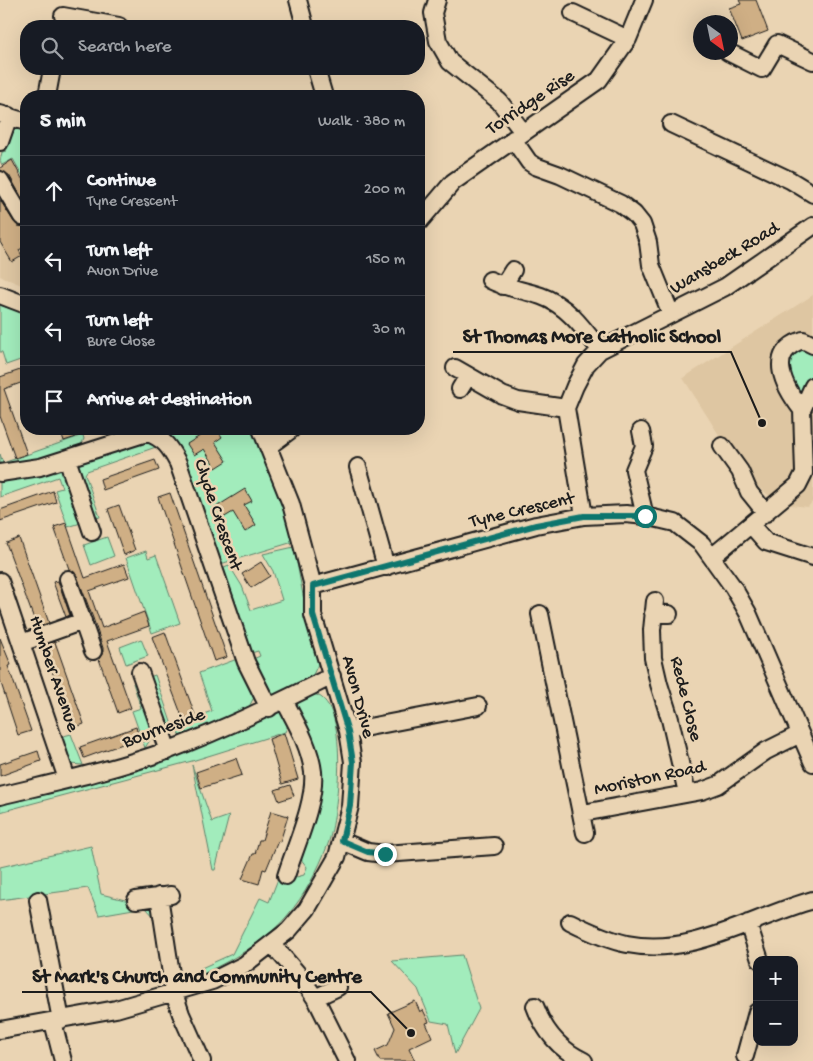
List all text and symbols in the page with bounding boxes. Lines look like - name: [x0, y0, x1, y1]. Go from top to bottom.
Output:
- north arrow: [693, 15, 738, 60]
- search box: [20, 20, 425, 75]
- icon: search: [38, 34, 66, 62]
- text: Search here: [78, 36, 172, 59]
- street label: Torridge Rise: [482, 65, 580, 142]
- text: 5 min: [40, 110, 85, 135]
- text: Walk · 380 m: [318, 113, 405, 132]
- text: Continue: [87, 170, 156, 193]
- icon: ahead: [40, 177, 68, 205]
- text: 200 m: [364, 181, 405, 200]
- text: Tyne Crescent: [87, 193, 177, 212]
- street label: Wansbeck Road: [666, 216, 785, 301]
- text: Turn left: [87, 240, 151, 263]
- icon: left: [40, 247, 68, 275]
- text: 150 m: [366, 251, 405, 270]
- text: Avon Drive: [87, 263, 158, 282]
- text: Turn left: [87, 310, 151, 333]
- icon: left: [40, 317, 68, 345]
- callout: St Thomas More Catholic School: [453, 317, 731, 352]
- text: 30 m: [372, 321, 405, 340]
- text: St Thomas More Catholic School: [463, 327, 722, 350]
- text: Bure Close: [87, 333, 155, 352]
- icon: arrive: [40, 387, 68, 415]
- text: Arrive at destination: [87, 389, 251, 412]
- street label: Clyde Crescent: [187, 456, 248, 576]
- street label: Tyne Crescent: [466, 487, 579, 534]
- route start: [634, 505, 657, 528]
- street label: Humber Avenue: [22, 613, 84, 735]
- street label: Avon Drive: [335, 653, 379, 741]
- street label: Rede Close: [663, 654, 707, 744]
- street label: Bourneside: [119, 703, 209, 755]
- street label: Moriston Road: [592, 756, 710, 802]
- route end: [374, 843, 397, 866]
- map controls: [753, 956, 798, 1046]
- button: +: [753, 956, 798, 1001]
- callout: St Mark's Church and Community Centre: [22, 957, 371, 992]
- text: St Mark's Church and Community Centre: [32, 967, 362, 990]
- button: −: [753, 1001, 798, 1046]

